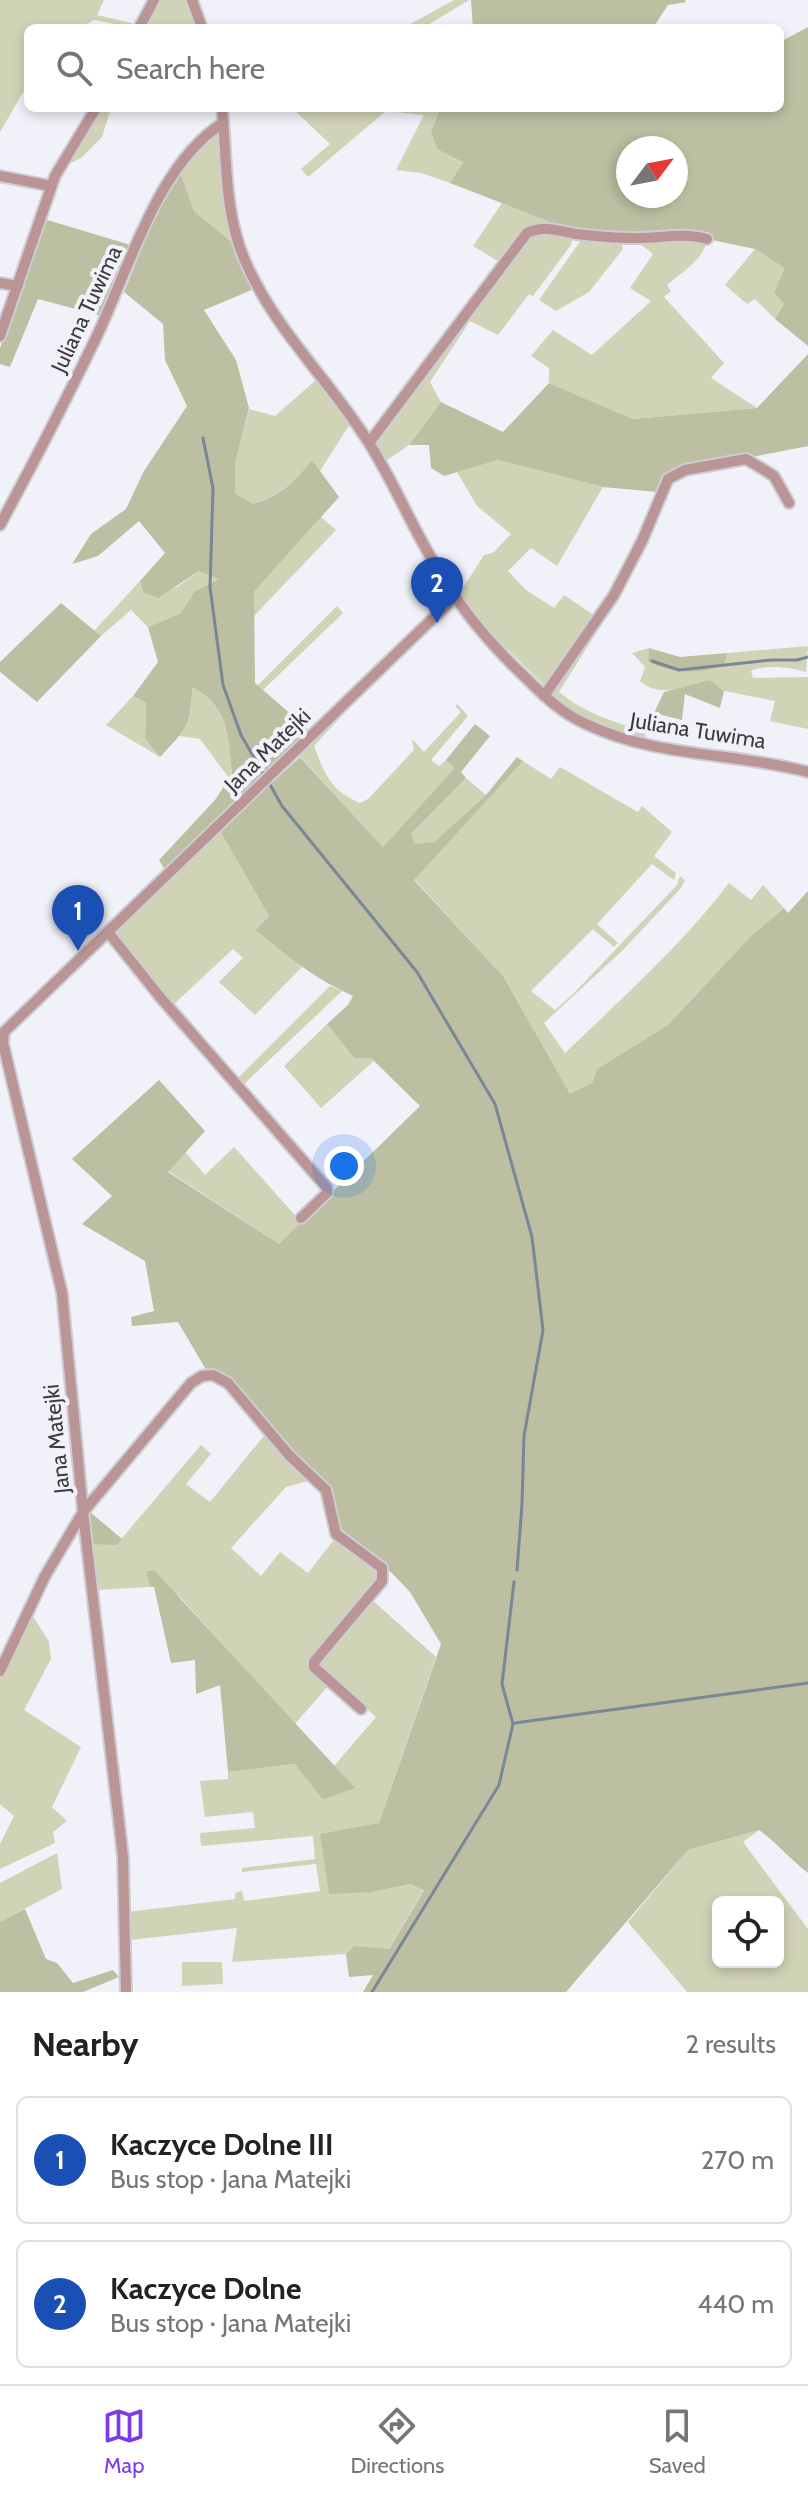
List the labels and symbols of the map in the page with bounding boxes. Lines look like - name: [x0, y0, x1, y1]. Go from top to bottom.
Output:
- north arrow: [616, 136, 688, 208]
- street label: Juliana Tuwima: [45, 241, 128, 378]
- pin: 2: [411, 557, 463, 623]
- street label: Jana Matejki: [218, 703, 316, 799]
- street label: Juliana Tuwima: [627, 706, 768, 755]
- pin: 1: [52, 885, 104, 951]
- your location: [324, 1146, 364, 1186]
- street label: Jana Matejki: [37, 1383, 76, 1496]

